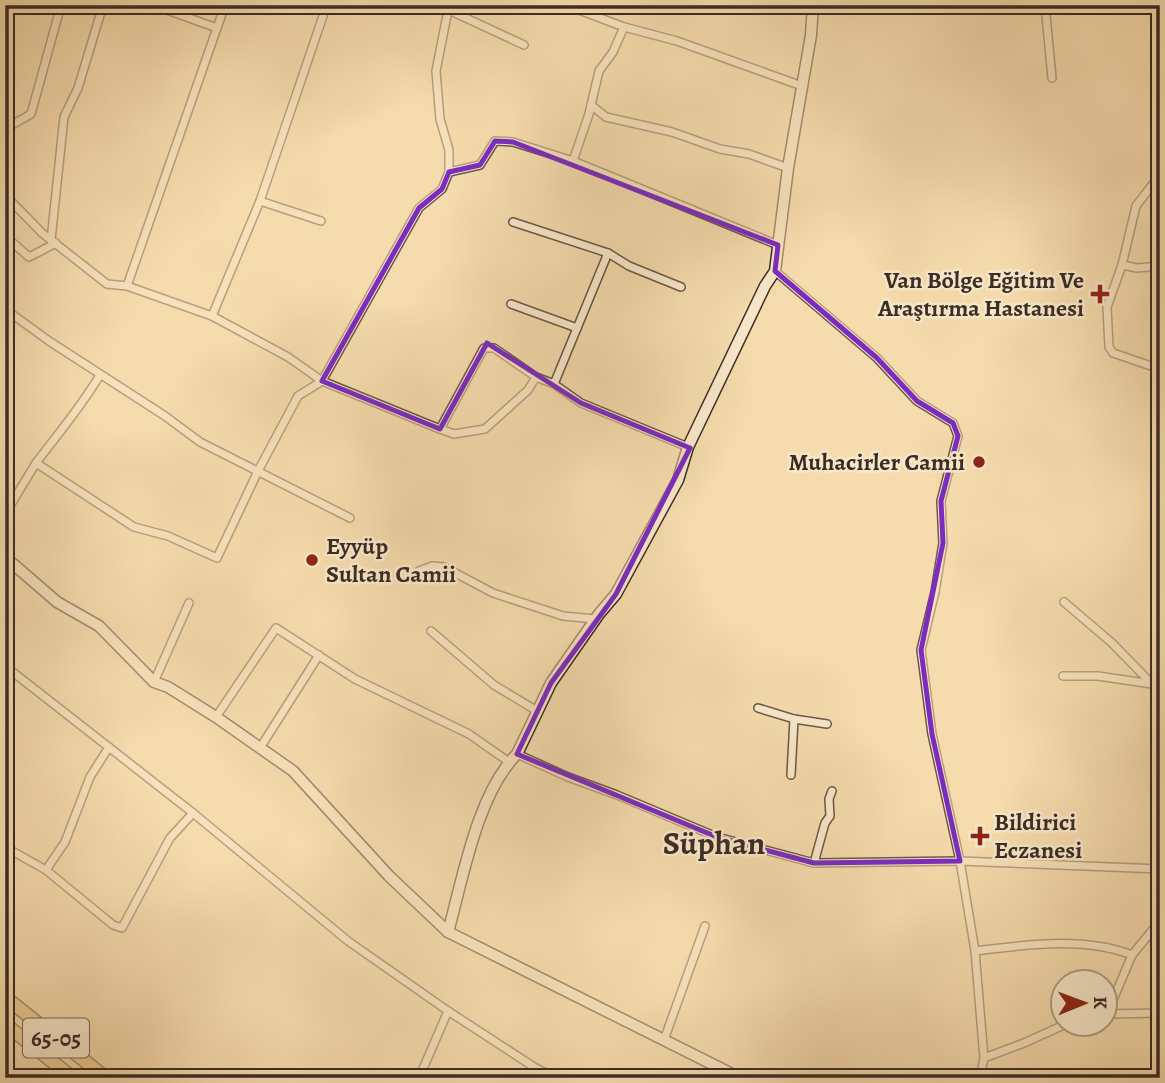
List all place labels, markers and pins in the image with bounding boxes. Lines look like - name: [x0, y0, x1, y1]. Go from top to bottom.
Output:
- place label: Van Bölge Eğitim Ve Araştırma Hastanesi: [877, 264, 1084, 324]
- marker: Van Bölge Eğitim Ve Araştırma Hastanesi: [1090, 284, 1110, 304]
- place label: Muhacirler Camii: [789, 446, 965, 478]
- marker: Muhacirler Camii: [971, 454, 987, 470]
- place label: Eyyüp Sultan Camii: [326, 530, 456, 590]
- marker: Eyyüp Sultan Camii: [304, 552, 320, 568]
- place label: Bildirici Eczanesi: [994, 806, 1082, 866]
- marker: Bildirici Eczanesi: [972, 828, 988, 844]

